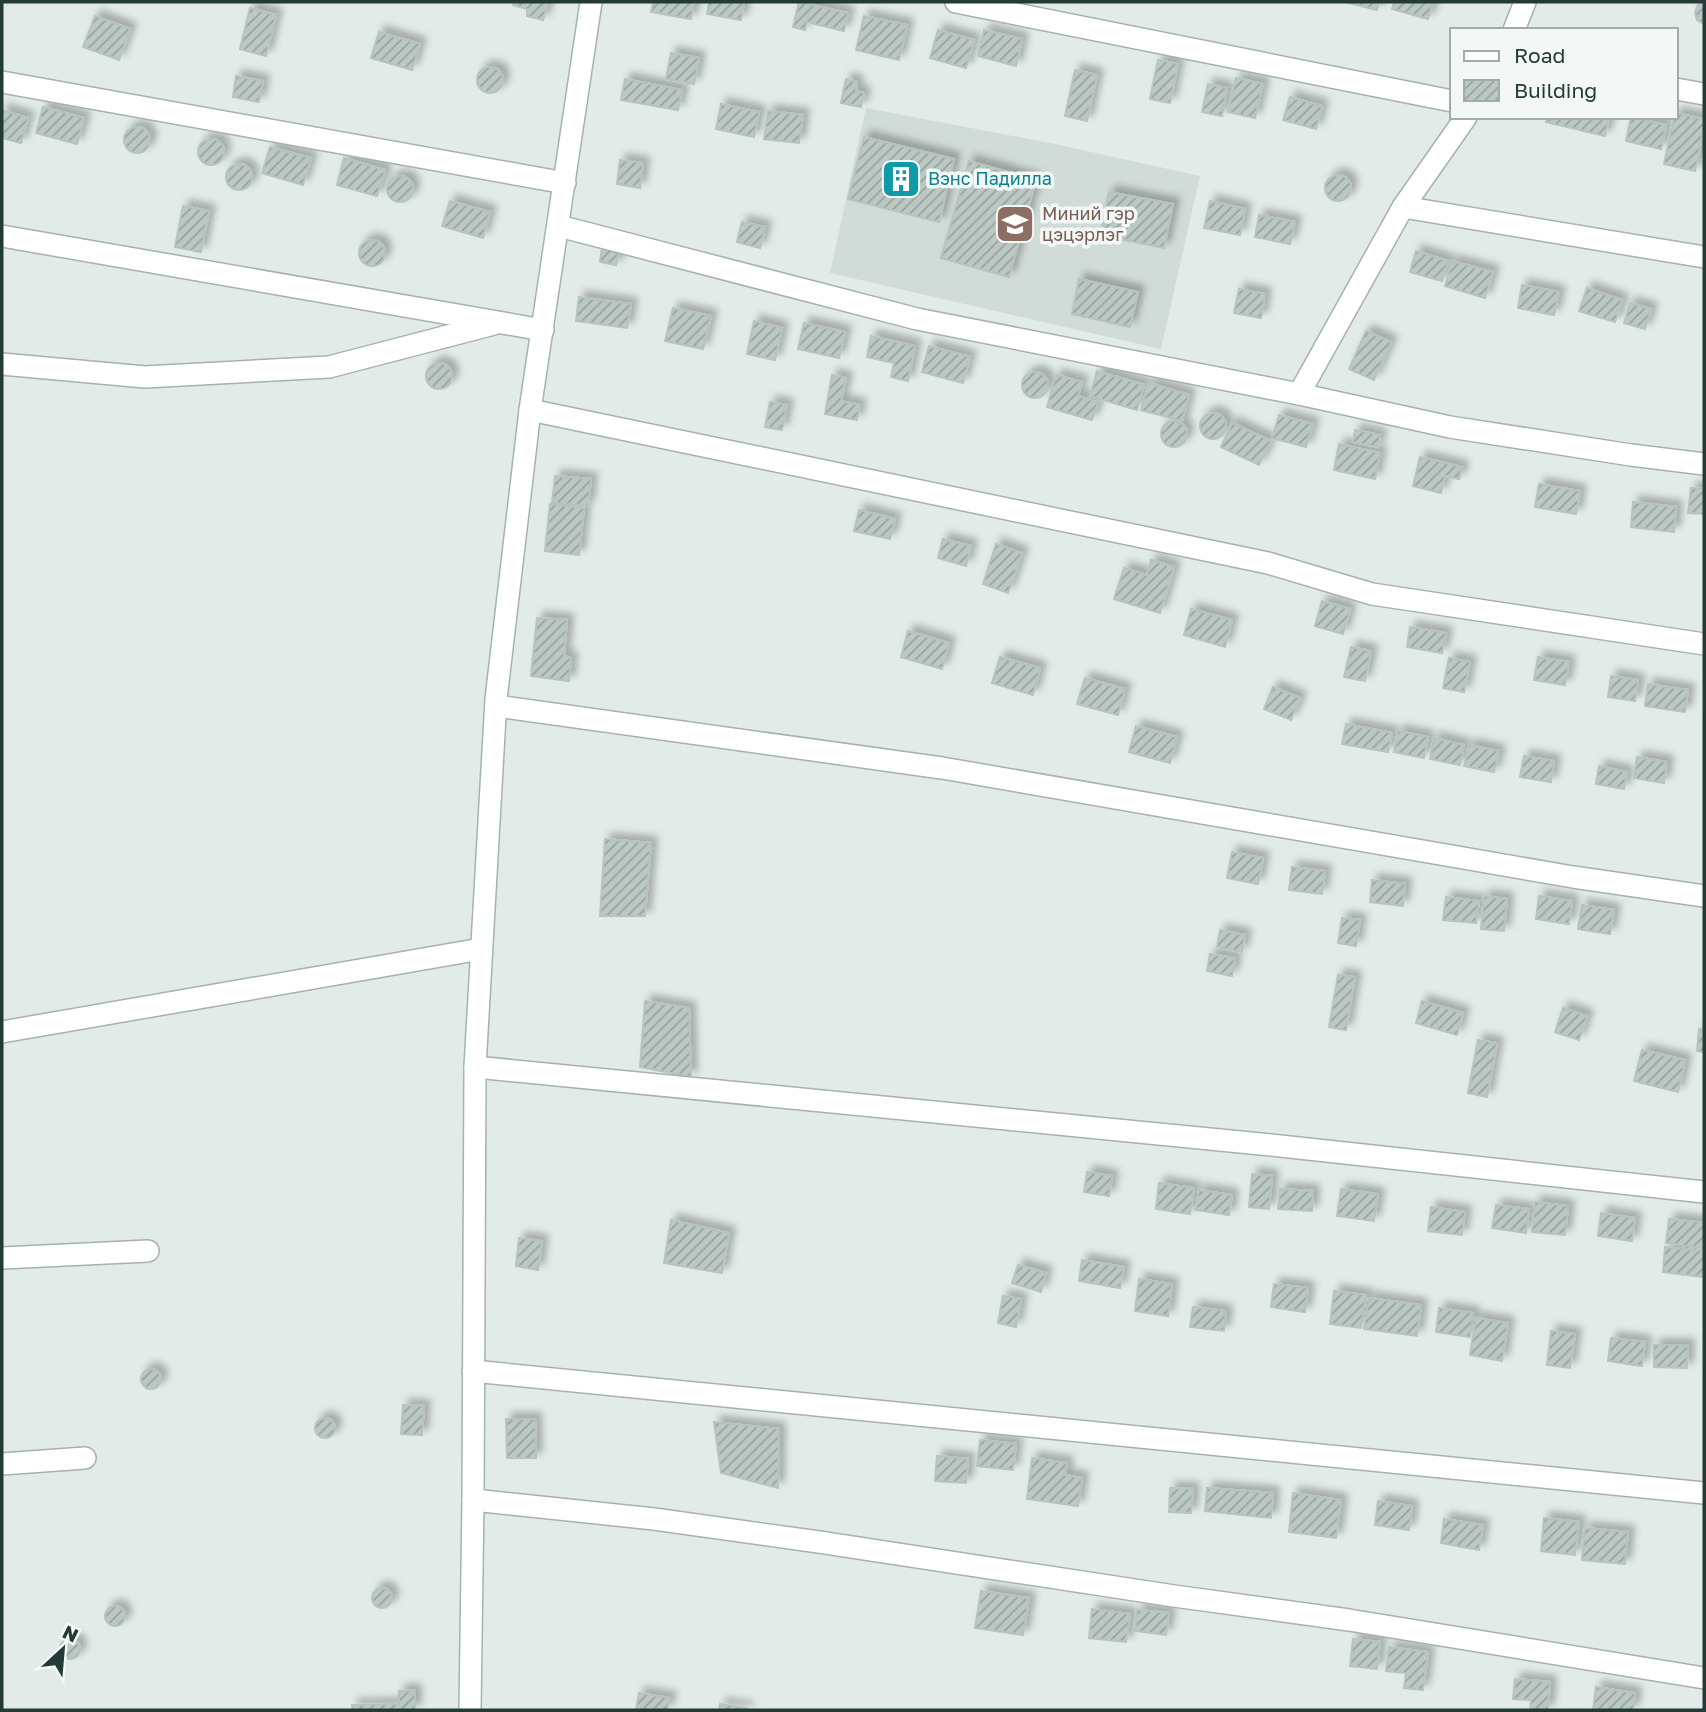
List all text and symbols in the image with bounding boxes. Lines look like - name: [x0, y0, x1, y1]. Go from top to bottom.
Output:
- legend: [1450, 28, 1678, 119]
- text: Road: [1514, 42, 1565, 68]
- text: Building: [1514, 77, 1597, 103]
- building icon: Вэнс Падилла: [880, 158, 922, 200]
- place label: Вэнс Падилла: [928, 167, 1052, 189]
- place label: Миний гэр цэцэрлэг: [1042, 202, 1135, 245]
- school or university icon: Миний гэр цэцэрлэг: [994, 203, 1036, 245]
- north arrow: [28, 1614, 98, 1684]
- text: N: [59, 1620, 82, 1647]

